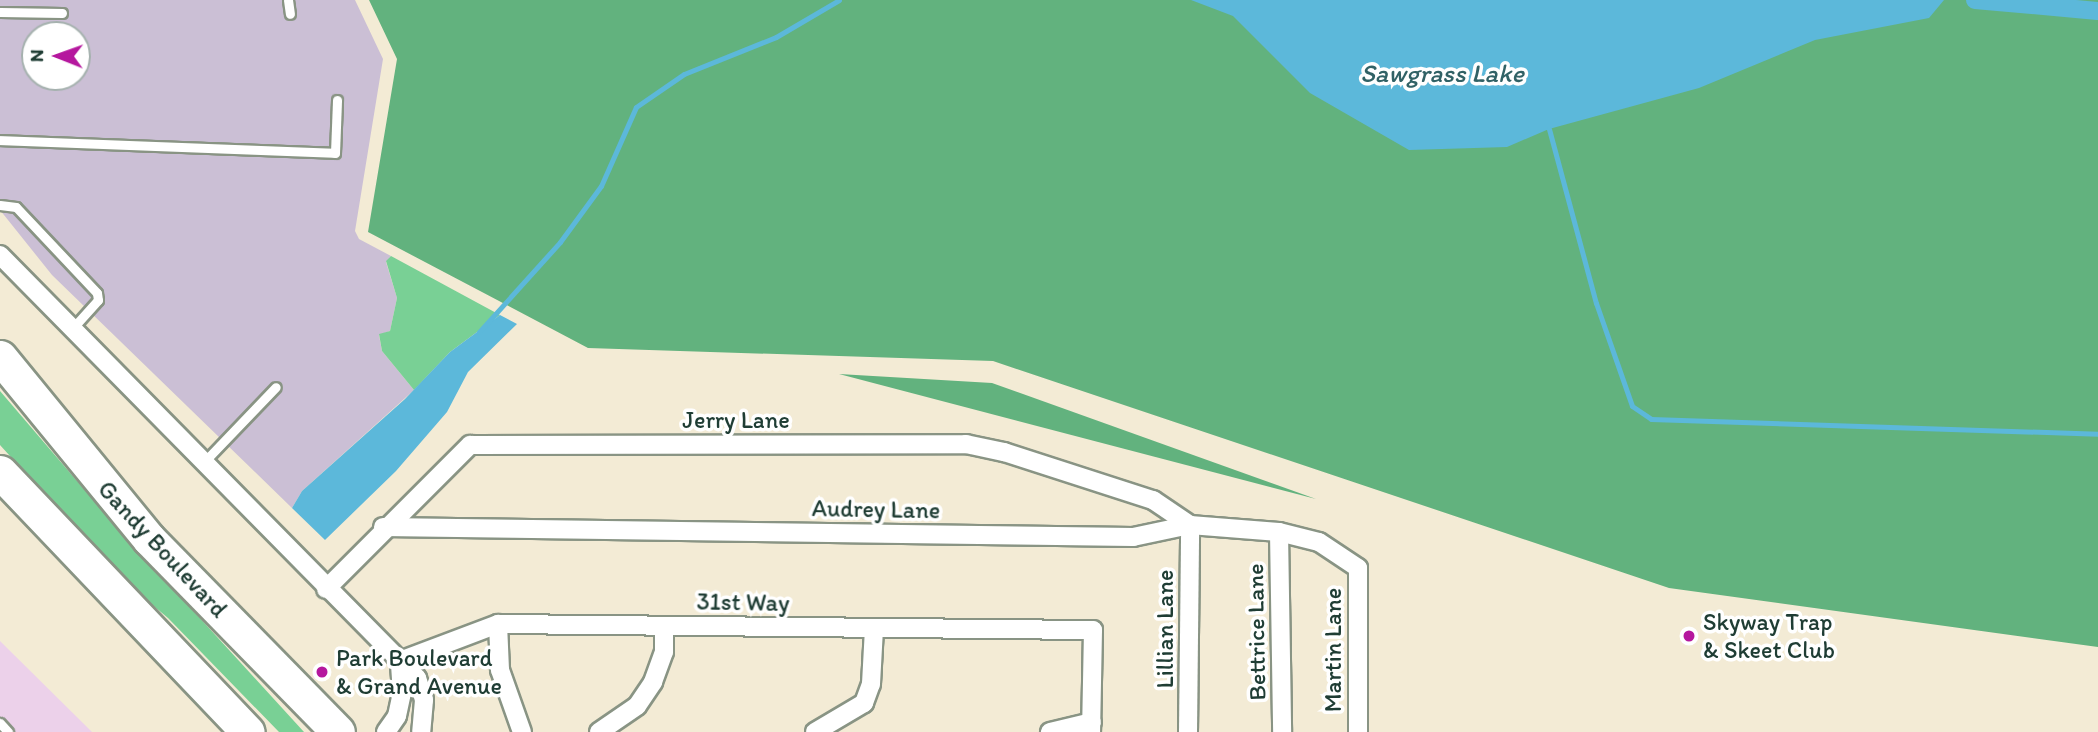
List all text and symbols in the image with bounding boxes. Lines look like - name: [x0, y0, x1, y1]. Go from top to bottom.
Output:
- north arrow: [21, 21, 91, 91]
- text: N: [25, 49, 48, 62]
- water label: Sawgrass Lake: [1360, 58, 1524, 90]
- street label: Jerry Lane: [682, 406, 790, 434]
- street label: Gandy Boulevard: [92, 474, 234, 624]
- street label: Audrey Lane: [812, 493, 940, 525]
- street label: Bettrice Lane: [1240, 563, 1272, 701]
- street label: Lillian Lane: [1151, 569, 1179, 689]
- street label: 31st Way: [697, 587, 789, 617]
- street label: Martin Lane: [1319, 588, 1347, 712]
- place label: Skyway Trap & Skeet Club: [1703, 608, 1835, 664]
- marker: Skyway Trap & Skeet Club: [1681, 628, 1697, 644]
- place label: Park Boulevard & Grand Avenue: [336, 644, 502, 700]
- marker: Park Boulevard & Grand Avenue: [314, 664, 330, 680]

